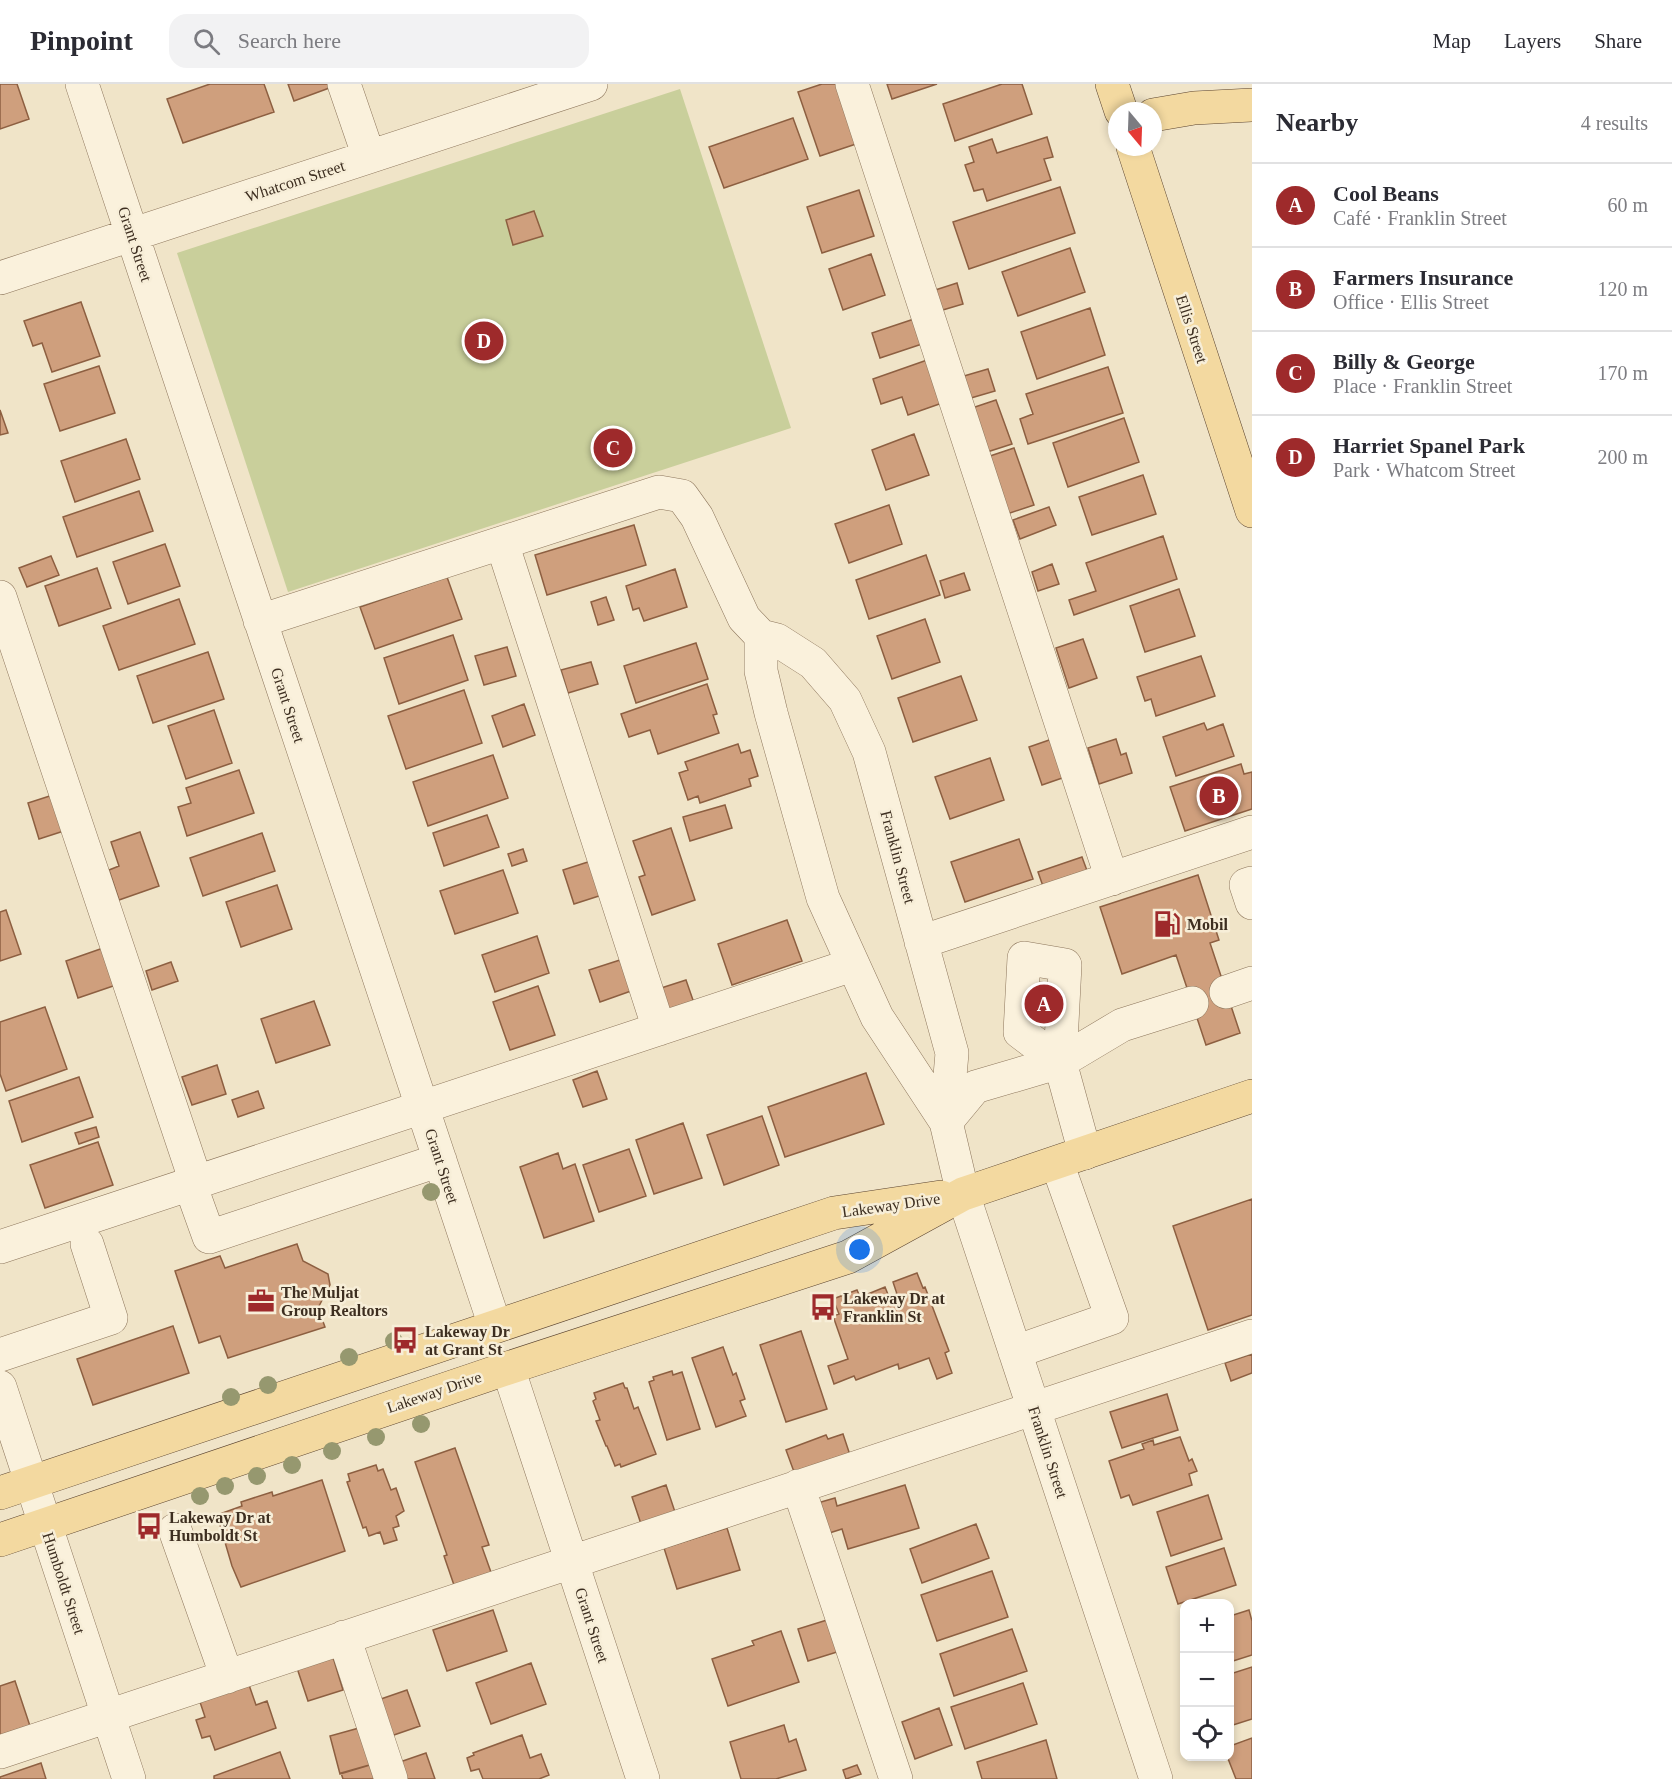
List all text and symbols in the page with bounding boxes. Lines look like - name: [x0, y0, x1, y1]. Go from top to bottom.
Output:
- search box: [169, 14, 589, 68]
- text: Pinpoint: [30, 25, 133, 56]
- icon: search: [190, 25, 223, 58]
- text: Search here: [238, 28, 341, 53]
- text: Map: [1433, 29, 1471, 53]
- text: Layers: [1504, 29, 1561, 53]
- text: Share: [1594, 29, 1642, 53]
- north arrow: [1108, 102, 1162, 156]
- text: Nearby: [1276, 108, 1358, 137]
- text: 4 results: [1581, 112, 1648, 134]
- street label: Whatcom Street: [243, 157, 347, 205]
- text: Cool Beans: [1333, 181, 1439, 206]
- text: A: [1288, 194, 1303, 216]
- text: 60 m: [1607, 194, 1648, 216]
- street label: Grant Street: [115, 204, 155, 284]
- text: Café · Franklin Street: [1333, 207, 1507, 229]
- text: Farmers Insurance: [1333, 265, 1513, 290]
- text: B: [1289, 278, 1302, 300]
- text: 120 m: [1597, 278, 1648, 300]
- text: Office · Ellis Street: [1333, 291, 1489, 313]
- street label: Ellis Street: [1173, 293, 1211, 366]
- pin: D: [464, 318, 504, 364]
- text: Billy & George: [1333, 349, 1475, 374]
- text: C: [1288, 362, 1303, 384]
- text: 170 m: [1597, 362, 1648, 384]
- text: Place · Franklin Street: [1333, 375, 1512, 397]
- pin: C: [594, 426, 632, 470]
- text: Harriet Spanel Park: [1333, 433, 1525, 458]
- text: D: [1288, 446, 1303, 468]
- text: 200 m: [1597, 446, 1648, 468]
- text: Park · Whatcom Street: [1333, 459, 1515, 481]
- street label: Grant Street: [268, 665, 308, 745]
- pin: B: [1200, 774, 1238, 818]
- street label: Franklin Street: [877, 809, 919, 906]
- fuel station icon: Mobil: [1152, 909, 1182, 939]
- place label: Mobil: [1187, 916, 1228, 933]
- pin: A: [1024, 982, 1064, 1026]
- street label: Grant Street: [422, 1126, 462, 1206]
- street label: Lakeway Drive: [841, 1190, 941, 1221]
- your location: [845, 1235, 874, 1264]
- place label: The Muljat Group Realtors: [281, 1284, 388, 1320]
- office icon: The Muljat Group Realtors: [246, 1286, 276, 1316]
- place label: Lakeway Dr at Franklin St: [843, 1290, 946, 1325]
- bus stop icon: Lakeway Dr at Franklin St: [808, 1292, 838, 1322]
- place label: Lakeway Dr at Grant St: [425, 1323, 510, 1358]
- bus stop icon: Lakeway Dr at Grant St: [390, 1325, 420, 1355]
- street label: Lakeway Drive: [384, 1368, 484, 1417]
- street label: Franklin Street: [1025, 1404, 1071, 1501]
- place label: Lakeway Dr at Humboldt St: [169, 1509, 272, 1544]
- bus stop icon: Lakeway Dr at Humboldt St: [134, 1511, 164, 1541]
- street label: Humboldt Street: [40, 1530, 89, 1637]
- street label: Grant Street: [572, 1585, 612, 1665]
- map controls: [1180, 1599, 1234, 1761]
- button: +: [1180, 1599, 1234, 1653]
- button: −: [1180, 1653, 1234, 1707]
- button: locate: [1180, 1707, 1234, 1761]

